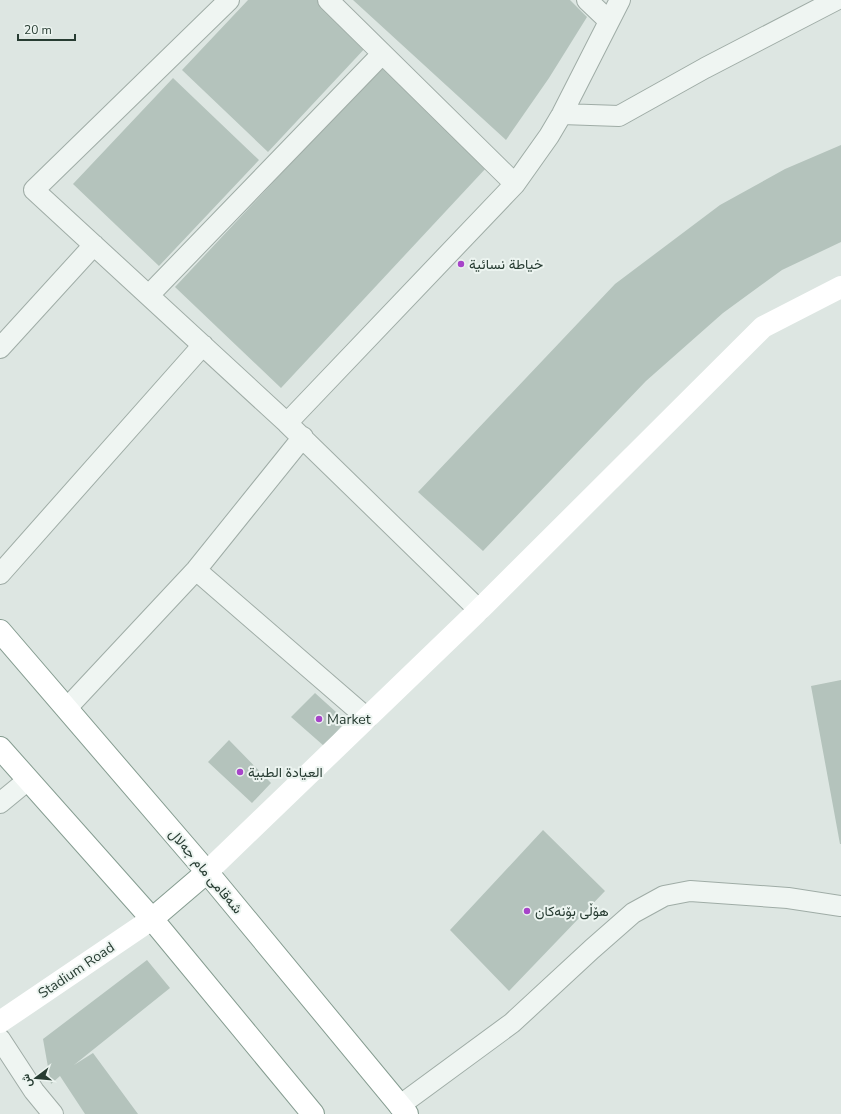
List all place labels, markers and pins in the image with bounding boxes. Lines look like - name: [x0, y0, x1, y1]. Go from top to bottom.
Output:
- place label: خياطة نسائية: [469, 255, 543, 274]
- marker: خياطة نسائية: [456, 259, 466, 269]
- place label: Market: [327, 710, 371, 729]
- marker: Market: [314, 714, 324, 724]
- place label: العيادة الطبية: [248, 763, 323, 782]
- marker: العيادة الطبية: [235, 767, 245, 777]
- place label: هۆڵی بۆنەکان: [535, 902, 609, 921]
- marker: هۆڵی بۆنەکان: [522, 906, 532, 916]

